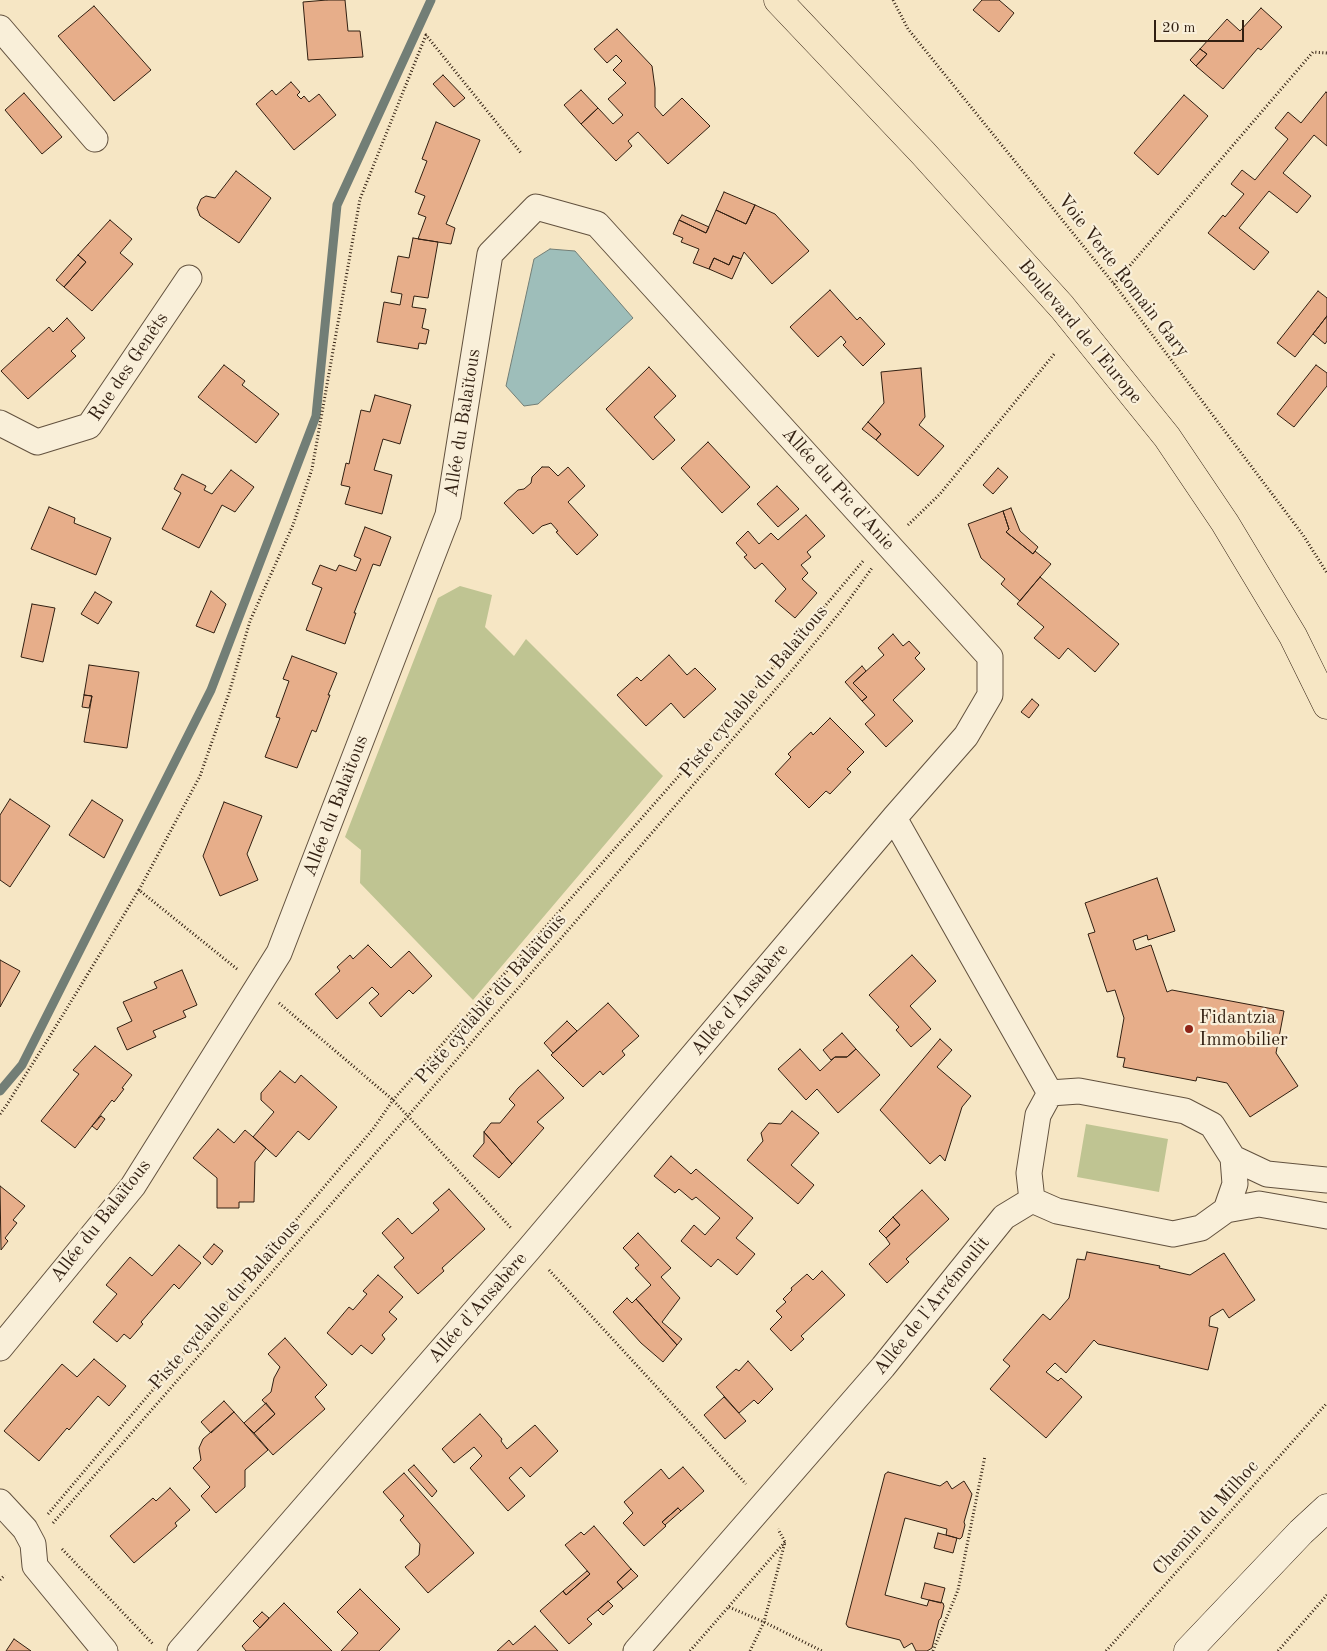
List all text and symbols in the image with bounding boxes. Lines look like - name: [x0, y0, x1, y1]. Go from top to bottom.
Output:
- scale bar: [1157, 10, 1247, 42]
- text: 20 m: [1162, 21, 1196, 36]
- street label: Voie Verte Romain Gary: [1052, 190, 1194, 362]
- street label: Boulevard de l'Europe: [1013, 255, 1147, 409]
- street label: Rue des Genêts: [84, 308, 174, 426]
- street label: Allée du Balaïtous: [440, 347, 486, 499]
- street label: Allée du Pic d'Anie: [777, 423, 899, 555]
- street label: Piste cyclable du Balaïtous: [675, 601, 833, 783]
- street label: Allée du Balaïtous: [299, 732, 373, 880]
- street label: Piste cyclable du Balaïtous: [411, 909, 571, 1089]
- street label: Allée d'Ansabère: [686, 939, 794, 1061]
- place label: Fidantzia Immobilier: [1199, 1007, 1288, 1051]
- marker: Fidantzia Immobilier: [1183, 1023, 1195, 1035]
- street label: Allée du Balaïtous: [46, 1155, 156, 1287]
- street label: Piste cyclable du Balaïtous: [145, 1215, 305, 1395]
- street label: Allée de l'Arrémoulit: [869, 1232, 995, 1380]
- street label: Allée d'Ansabère: [424, 1248, 532, 1368]
- street label: Chemin du Milhoc: [1148, 1456, 1264, 1580]

